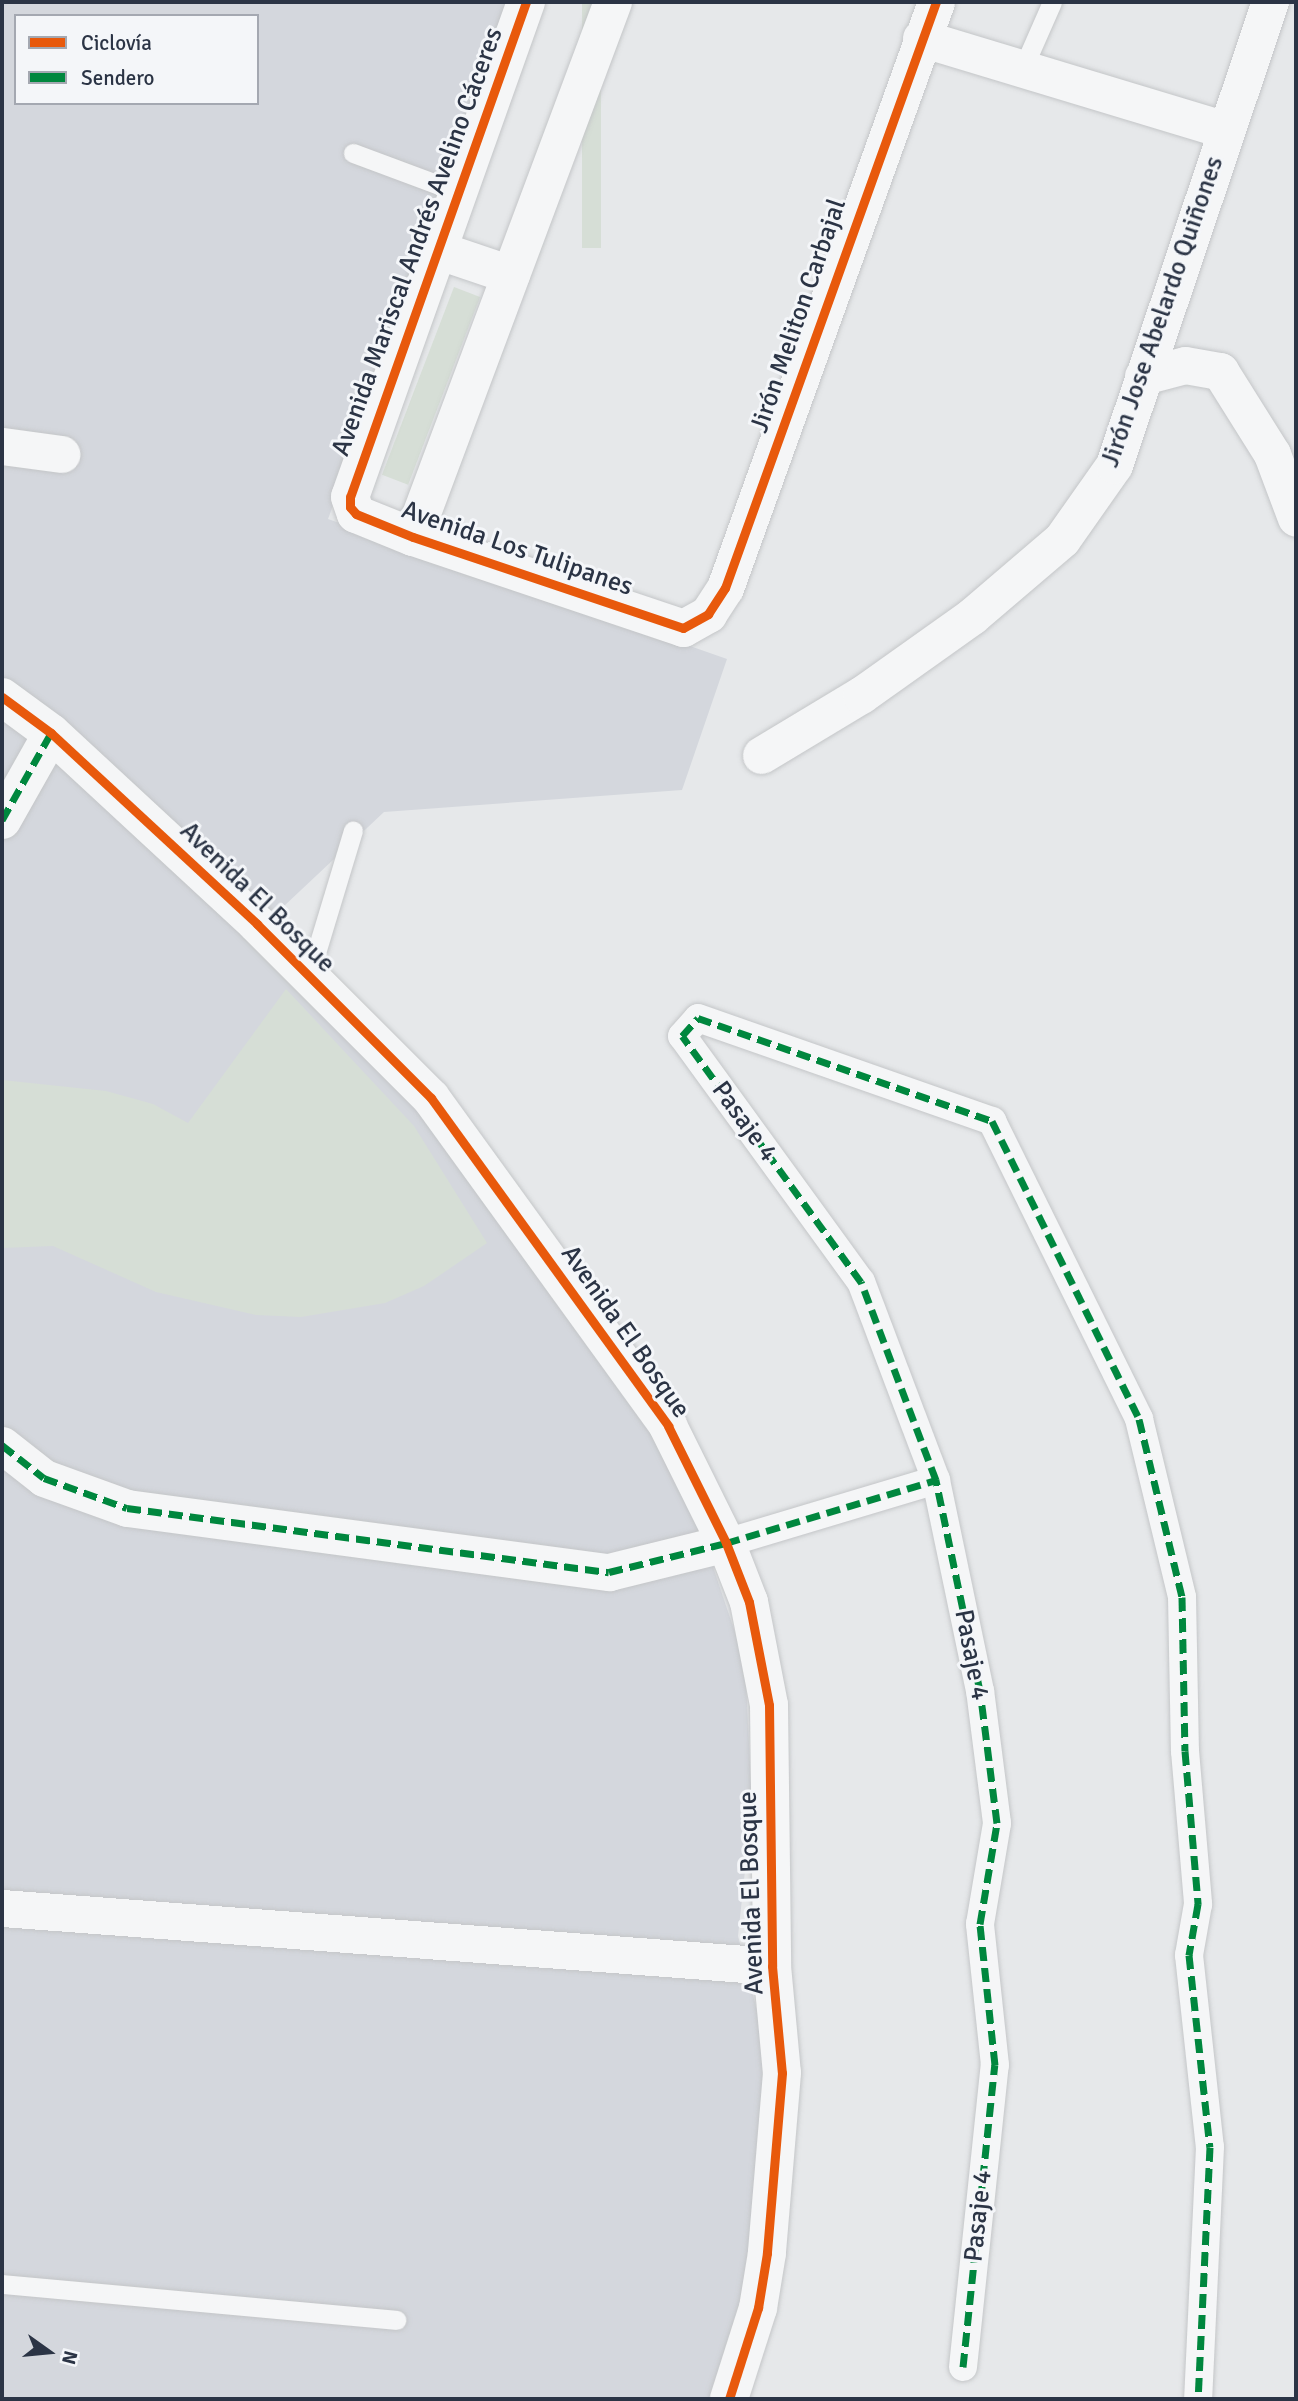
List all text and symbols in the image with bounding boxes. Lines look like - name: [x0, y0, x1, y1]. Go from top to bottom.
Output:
- legend: [14, 14, 259, 105]
- street label: Avenida Mariscal Andrés Avelino Cáceres: [326, 24, 510, 460]
- text: Ciclovía: [81, 30, 152, 56]
- text: Sendero: [81, 65, 155, 91]
- street label: Jirón Jose Abelardo Quiñones: [1095, 152, 1231, 472]
- street label: Jirón Meliton Carbajal: [744, 195, 854, 437]
- street label: Avenida Los Tulipanes: [397, 495, 637, 603]
- street label: Avenida El Bosque: [173, 816, 341, 980]
- street label: Pasaje 4: [704, 1076, 784, 1168]
- street label: Avenida El Bosque: [554, 1240, 696, 1424]
- street label: Pasaje 4: [947, 1607, 995, 1703]
- street label: Avenida El Bosque: [733, 1791, 771, 1995]
- street label: Pasaje 4: [959, 2169, 999, 2263]
- north arrow: [14, 2317, 84, 2387]
- text: N: [56, 2348, 83, 2367]

